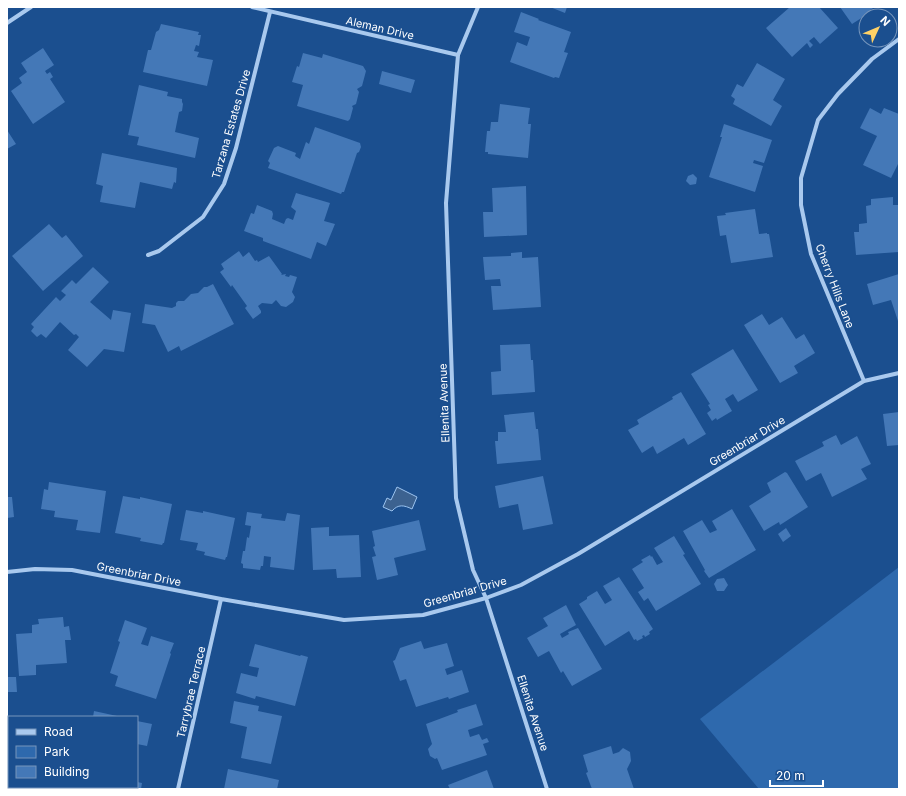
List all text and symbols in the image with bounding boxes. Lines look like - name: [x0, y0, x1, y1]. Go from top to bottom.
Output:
- north arrow: [858, 8, 898, 48]
- street label: Aleman Drive: [345, 13, 415, 43]
- text: N: [877, 13, 893, 29]
- street label: Tarzana Estates Drive: [209, 68, 253, 180]
- street label: Cherry Hills Lane: [812, 242, 858, 330]
- street label: Ellenita Avenue: [436, 363, 452, 443]
- street label: Greenbriar Drive: [707, 413, 787, 469]
- street label: Greenbriar Drive: [95, 559, 183, 589]
- street label: Greenbriar Drive: [422, 573, 508, 611]
- street label: Tarrybrae Terrace: [174, 645, 208, 739]
- street label: Ellenita Avenue: [514, 673, 552, 753]
- legend: [8, 716, 138, 788]
- text: Road: [44, 724, 73, 739]
- text: Park: [44, 744, 70, 759]
- scale bar: [770, 762, 823, 788]
- text: Building: [44, 764, 89, 779]
- text: 20 m: [776, 768, 805, 783]

